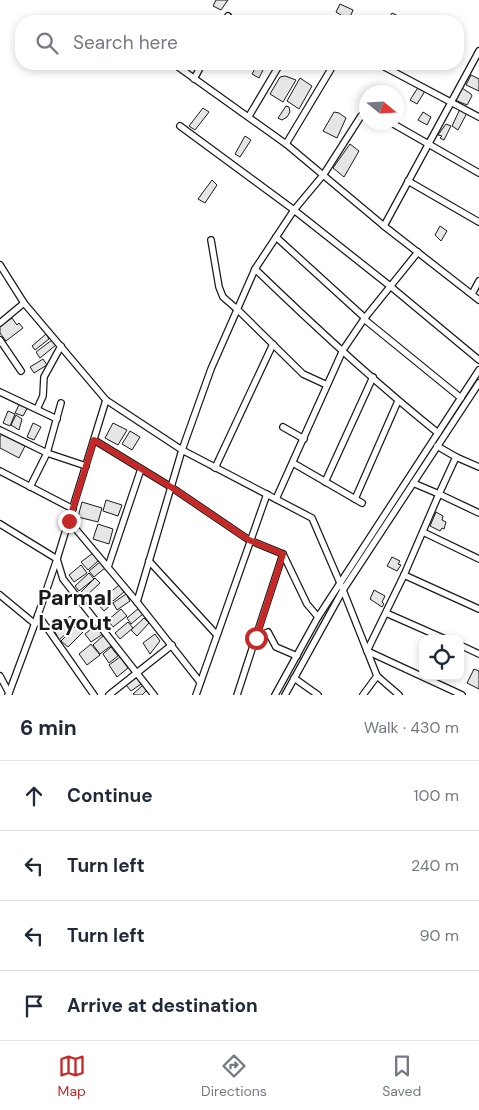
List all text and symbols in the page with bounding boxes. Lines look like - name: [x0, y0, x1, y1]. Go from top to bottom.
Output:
- search box: [15, 15, 464, 70]
- icon: search: [33, 29, 61, 57]
- text: Search here: [73, 30, 178, 55]
- north arrow: [359, 85, 404, 130]
- route end: [58, 510, 81, 533]
- district label: Parmal Layout: [38, 583, 112, 637]
- route start: [245, 627, 268, 650]
- map controls: [419, 635, 464, 680]
- button: locate: [419, 635, 464, 680]
- text: 6 min: [20, 714, 77, 742]
- text: Walk · 430 m: [364, 717, 459, 738]
- icon: ahead: [20, 782, 48, 810]
- text: Continue: [67, 783, 153, 808]
- text: 100 m: [414, 785, 459, 806]
- icon: left: [20, 852, 48, 880]
- text: Turn left: [67, 853, 145, 878]
- text: 240 m: [411, 855, 459, 876]
- icon: left: [20, 922, 48, 950]
- text: Turn left: [67, 923, 145, 948]
- text: 90 m: [419, 925, 459, 946]
- icon: arrive: [20, 992, 48, 1020]
- text: Arrive at destination: [67, 993, 258, 1018]
- tab: Map: [58, 1052, 86, 1100]
- tab: Directions: [201, 1052, 267, 1100]
- tab: Saved: [382, 1052, 421, 1100]

